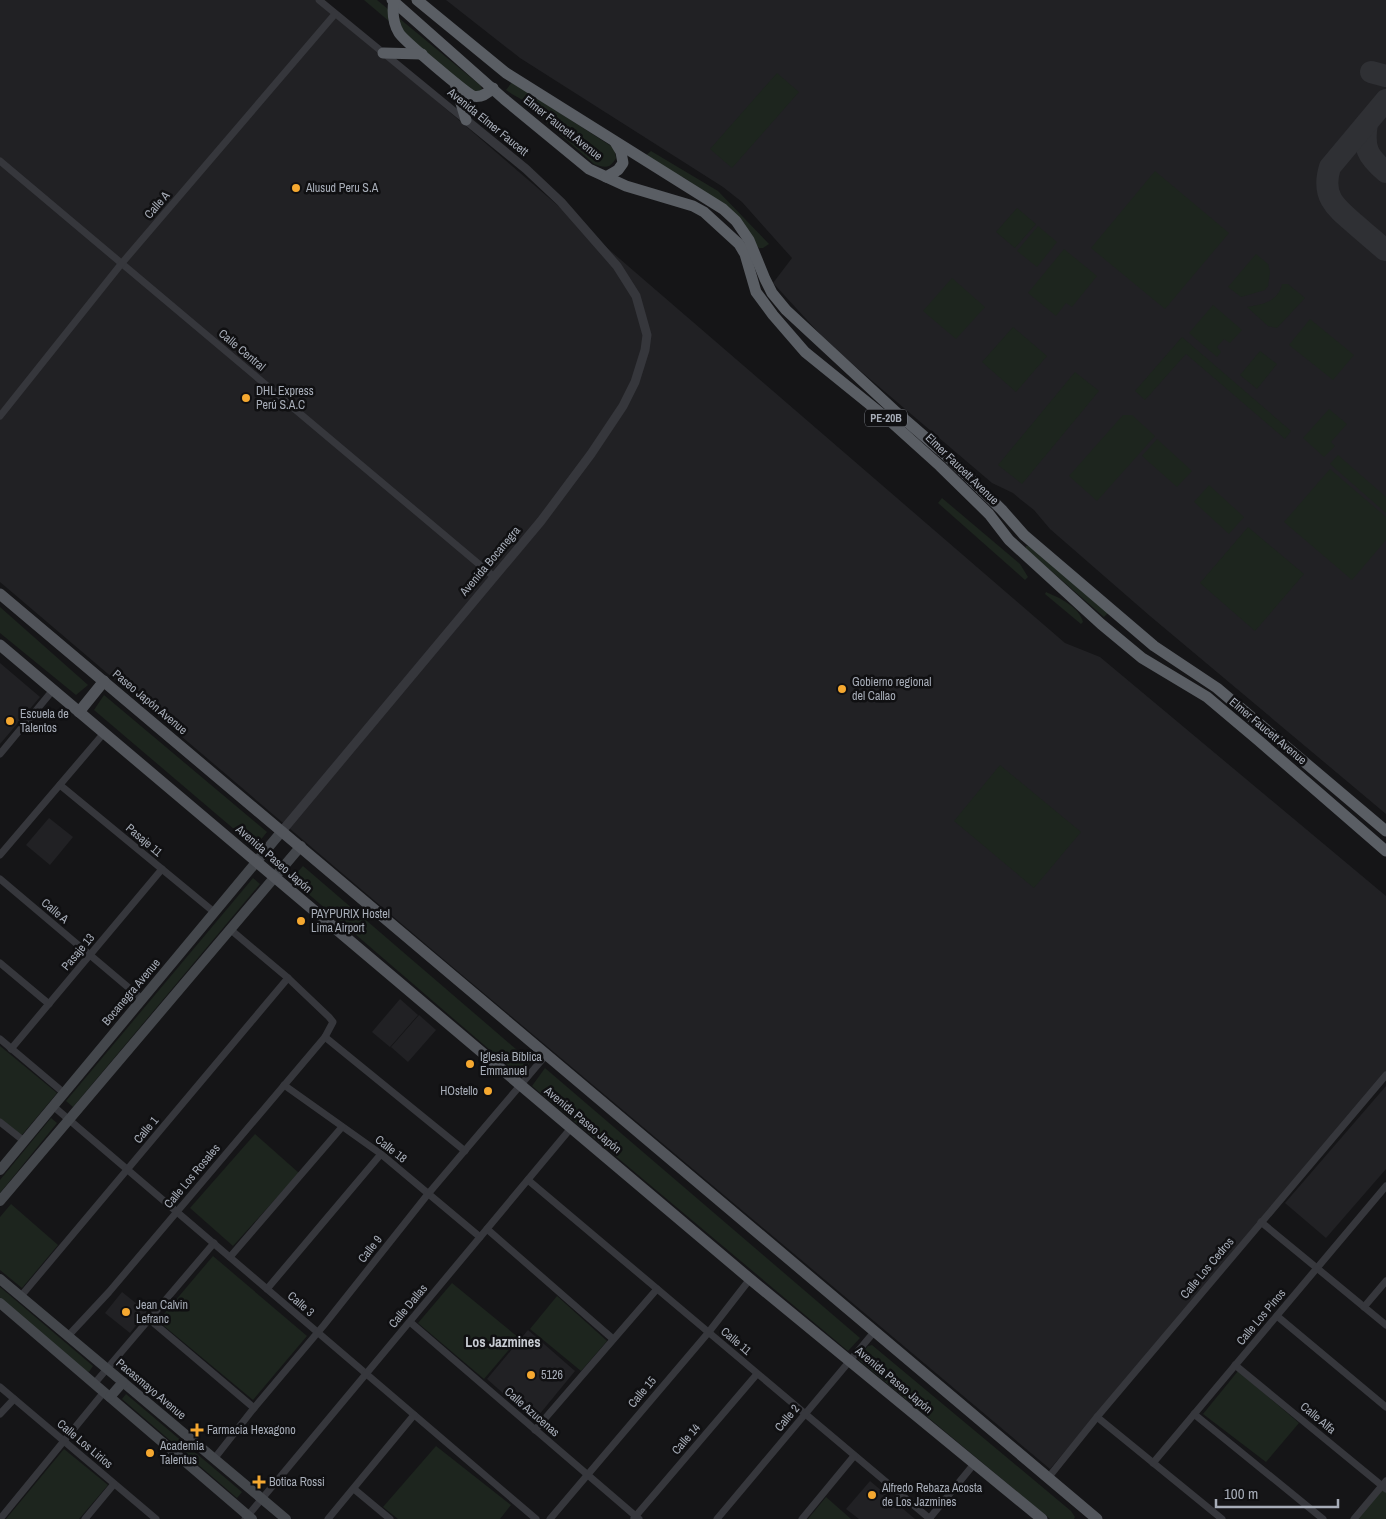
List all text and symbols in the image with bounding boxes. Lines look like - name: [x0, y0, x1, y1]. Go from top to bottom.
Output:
- street label: Avenida Elmer Faucett: [444, 84, 532, 160]
- street label: Elmer Faucett Avenue: [520, 92, 606, 164]
- place label: Alusud Peru S.A: [305, 180, 379, 196]
- marker: Alusud Peru S.A: [290, 182, 302, 194]
- street label: Calle A: [141, 188, 174, 222]
- street label: Calle Central: [215, 326, 269, 374]
- place label: DHL Express Perú S.A.C: [256, 383, 314, 413]
- marker: DHL Express Perú S.A.C: [240, 392, 252, 404]
- road number: PE-20B: [865, 409, 907, 426]
- street label: Elmer Faucett Avenue: [922, 430, 1002, 508]
- street label: Avenida Bocanegra: [455, 522, 524, 600]
- street label: Paseo Japón Avenue: [109, 666, 191, 738]
- place label: Gobierno regional del Callao: [852, 674, 931, 704]
- marker: Gobierno regional del Callao: [836, 683, 848, 695]
- street label: Elmer Faucett Avenue: [1226, 694, 1310, 768]
- place label: Escuela de Talentos: [20, 706, 69, 736]
- marker: Escuela de Talentos: [4, 715, 16, 727]
- street label: Pasaje 11: [122, 820, 166, 860]
- street label: Avenida Paseo Japón: [232, 821, 316, 897]
- street label: Calle A: [38, 895, 72, 927]
- place label: PAYPURIX Hostel Lima Airport: [311, 906, 390, 936]
- marker: PAYPURIX Hostel Lima Airport: [295, 915, 307, 927]
- street label: Pasaje 13: [58, 930, 98, 974]
- street label: Bocanegra Avenue: [98, 955, 164, 1029]
- place label: Iglesia Bíblica Emmanuel: [480, 1049, 542, 1079]
- marker: Iglesia Bíblica Emmanuel: [464, 1058, 476, 1070]
- street label: Avenida Paseo Japón: [540, 1082, 625, 1157]
- place label: HOstello: [440, 1083, 478, 1099]
- marker: HOstello: [482, 1085, 494, 1097]
- street label: Calle 1: [130, 1113, 162, 1147]
- street label: Calle 18: [372, 1132, 410, 1166]
- street label: Calle Los Rosales: [160, 1140, 224, 1212]
- street label: Calle 9: [354, 1232, 386, 1266]
- street label: Calle Los Cedros: [1177, 1234, 1237, 1302]
- street label: Calle Dallas: [385, 1281, 431, 1331]
- street label: Calle Los Pinos: [1233, 1285, 1289, 1349]
- street label: Calle 3: [284, 1288, 318, 1320]
- place label: Jean Calvin Lefranc: [136, 1297, 188, 1327]
- marker: Jean Calvin Lefranc: [120, 1306, 132, 1318]
- street label: Calle 11: [717, 1323, 755, 1359]
- district label: Los Jazmines: [465, 1333, 541, 1351]
- street label: Avenida Paseo Japón: [851, 1342, 936, 1417]
- street label: Pacasmayo Avenue: [113, 1355, 189, 1423]
- place label: 5126: [541, 1367, 563, 1383]
- marker: 5126: [525, 1369, 537, 1381]
- street label: Calle 15: [624, 1373, 660, 1411]
- street label: Calle Azucenas: [501, 1384, 563, 1440]
- street label: Calle Alfa: [1297, 1399, 1339, 1438]
- street label: Calle 2: [771, 1401, 803, 1435]
- street label: Calle Los Lirios: [54, 1416, 116, 1472]
- street label: Calle 14: [668, 1420, 704, 1458]
- place label: Farmacia Hexagono: [207, 1422, 296, 1438]
- marker: Farmacia Hexagono: [191, 1424, 203, 1436]
- place label: Academia Talentus: [159, 1438, 205, 1468]
- marker: Academia Talentus: [144, 1447, 156, 1459]
- place label: Botica Rossi: [269, 1474, 325, 1490]
- marker: Botica Rossi: [253, 1476, 265, 1488]
- scale bar: [1216, 1476, 1338, 1508]
- place label: Alfredo Rebaza Acosta de Los Jazmines: [881, 1480, 983, 1510]
- text: 100 m: [1224, 1483, 1258, 1504]
- marker: Alfredo Rebaza Acosta de Los Jazmines: [866, 1489, 878, 1501]

